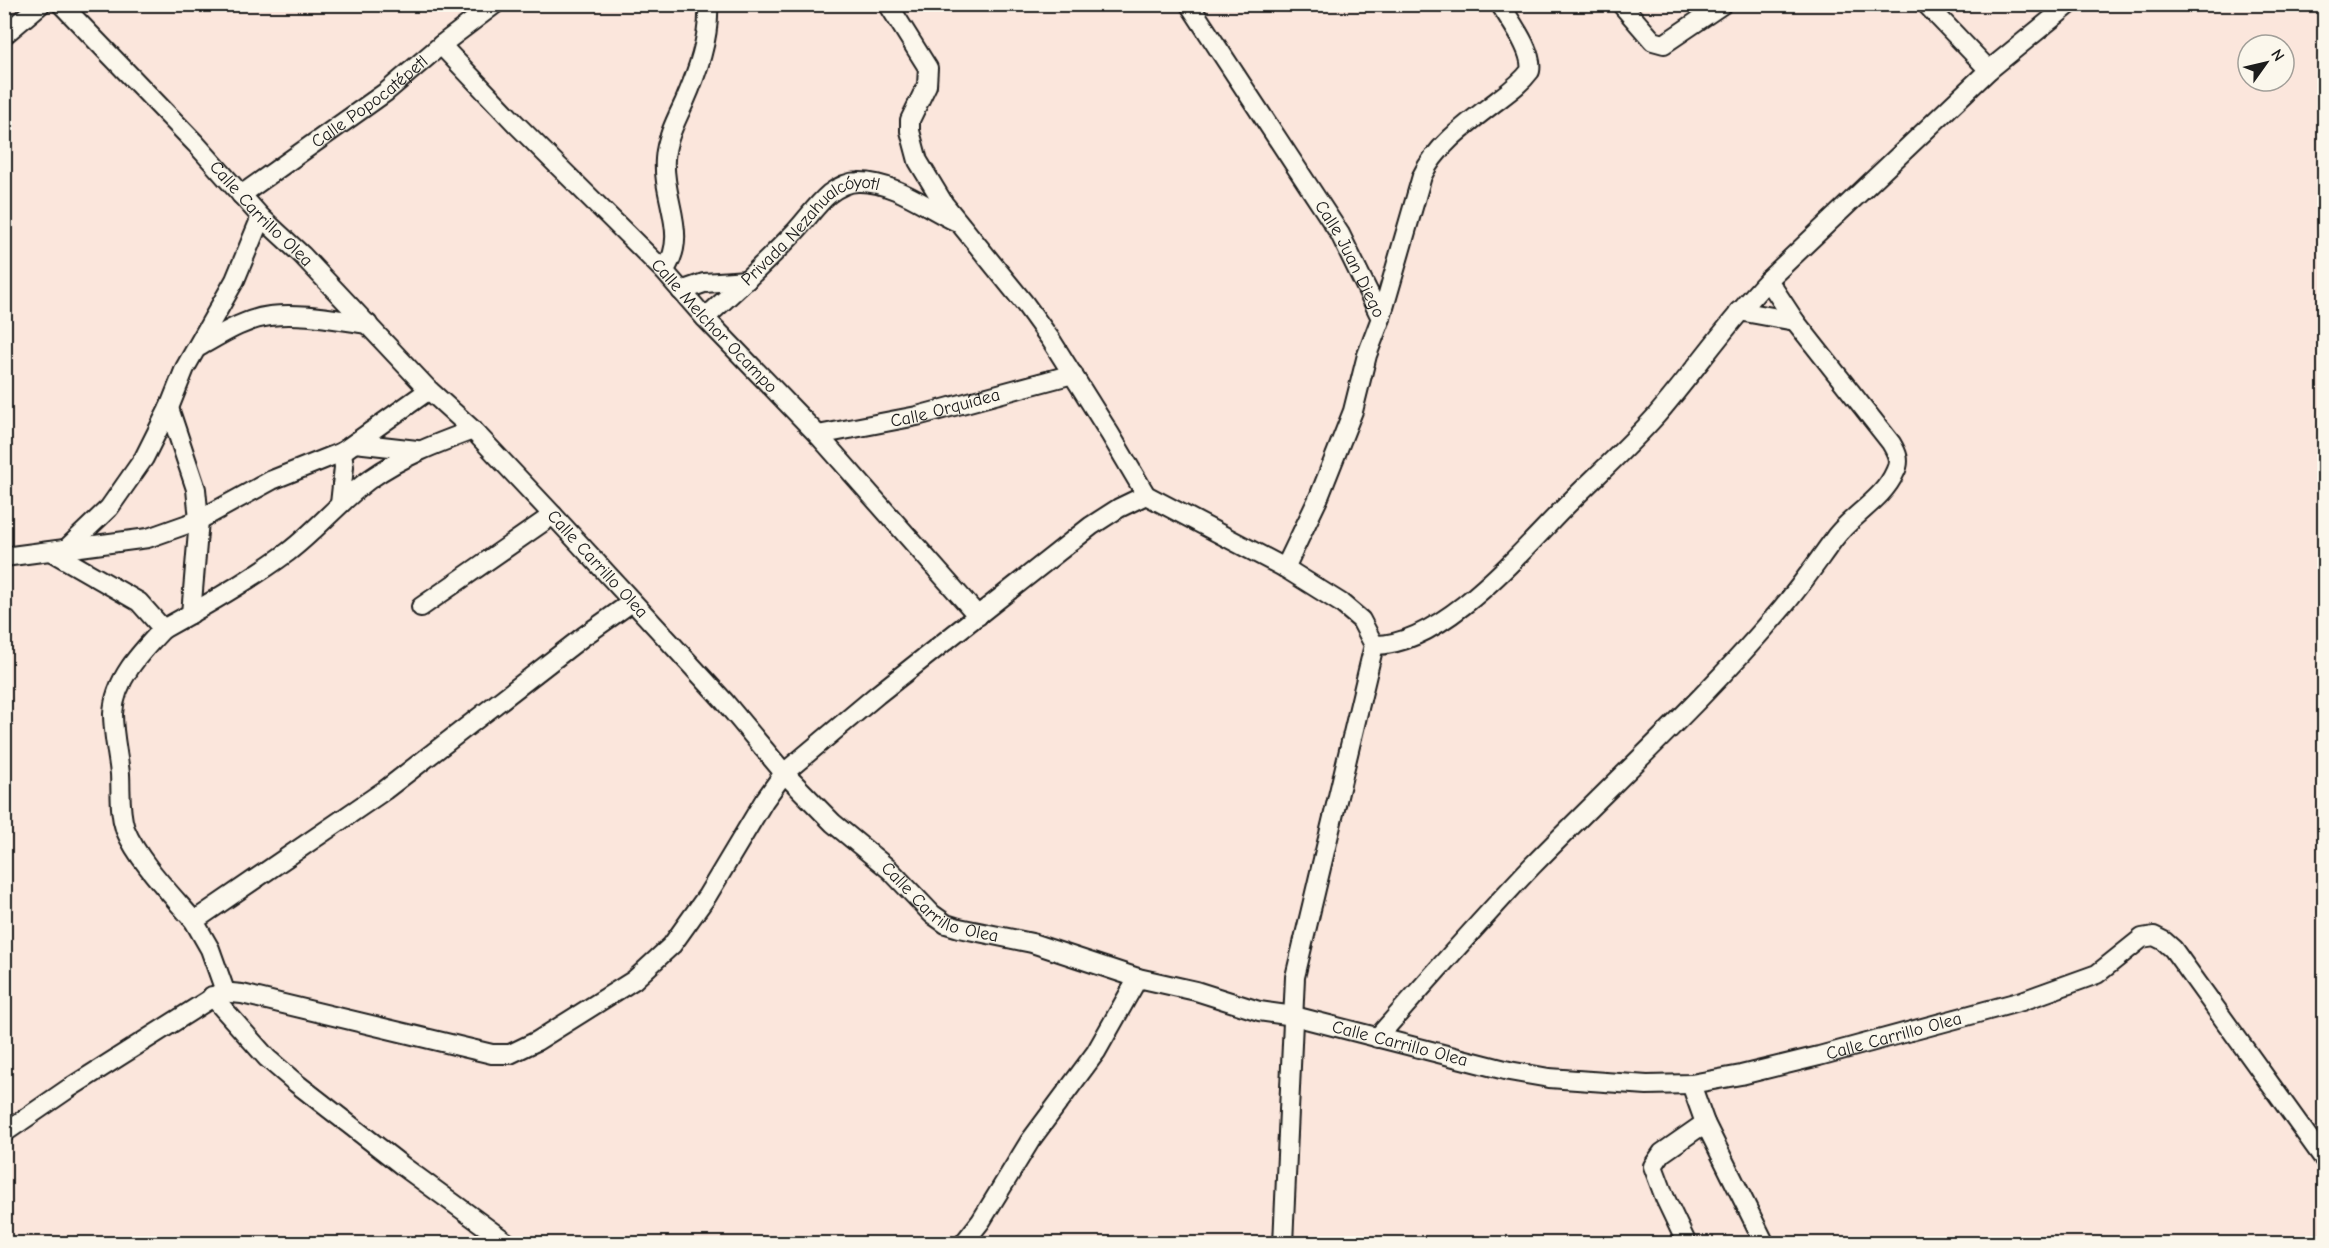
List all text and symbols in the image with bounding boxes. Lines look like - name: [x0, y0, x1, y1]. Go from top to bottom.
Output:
- north arrow: [2236, 33, 2296, 93]
- text: N: [2267, 46, 2288, 65]
- street label: Calle Popocatépetl: [308, 51, 432, 153]
- street label: Calle Carrillo Olea: [205, 157, 317, 271]
- street label: Privada Nezahualcóyotl: [737, 172, 882, 290]
- street label: Calle Juan Diego: [1310, 197, 1389, 321]
- street label: Calle Melchor Ocampo: [647, 254, 782, 398]
- street label: Calle Orquídea: [889, 384, 1002, 432]
- street label: Calle Carrillo Olea: [543, 506, 652, 623]
- street label: Calle Carrillo Olea: [877, 857, 1000, 947]
- street label: Calle Carrillo Olea: [1824, 1008, 1964, 1065]
- street label: Calle Carrillo Olea: [1330, 1016, 1470, 1071]

